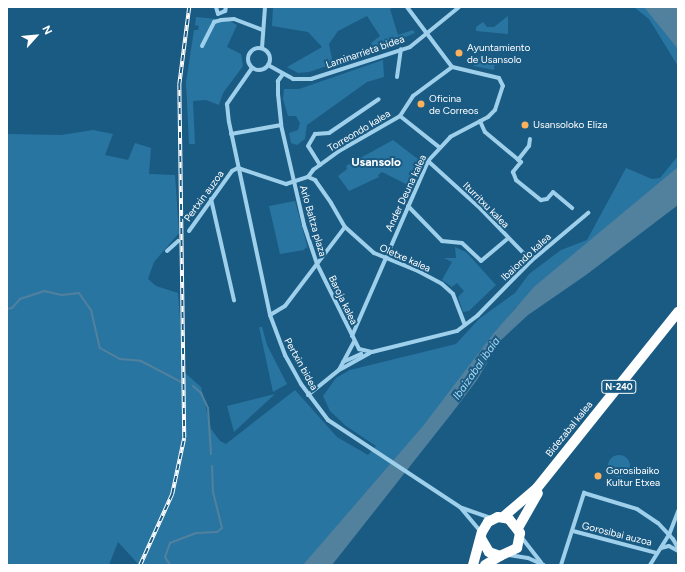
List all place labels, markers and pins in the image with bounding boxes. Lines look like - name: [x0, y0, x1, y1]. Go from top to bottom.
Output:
- place label: Ayuntamiento de Usansolo: [467, 41, 530, 64]
- marker: Ayuntamiento de Usansolo: [454, 48, 464, 58]
- place label: Oficina de Correos: [429, 92, 478, 116]
- marker: Oficina de Correos: [416, 99, 426, 109]
- place label: Usansoloko Eliza: [533, 119, 607, 131]
- marker: Usansoloko Eliza: [520, 120, 530, 130]
- place label: Gorosibaiko Kultur Etxea: [606, 464, 660, 488]
- marker: Gorosibaiko Kultur Etxea: [593, 471, 603, 481]

